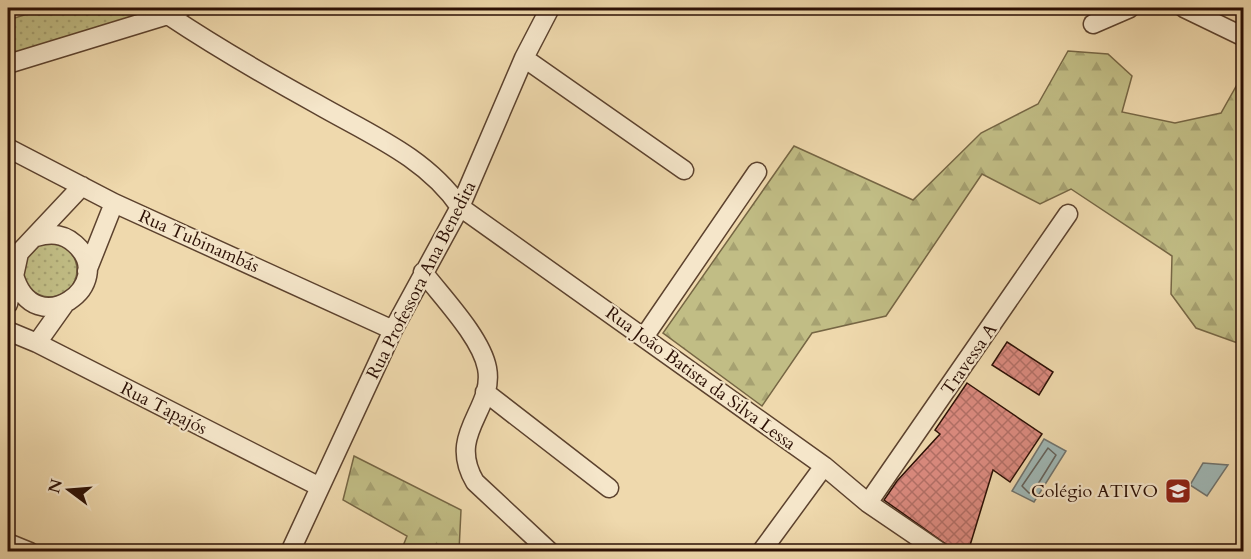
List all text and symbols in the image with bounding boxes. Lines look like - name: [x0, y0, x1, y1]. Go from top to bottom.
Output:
- street label: Rua Professora Ana Benedita: [361, 177, 482, 384]
- street label: Rua Tubinambás: [135, 204, 263, 279]
- street label: Rua João Batista da Silva Lessa: [600, 301, 801, 456]
- street label: Travessa A: [936, 318, 1003, 400]
- street label: Rua Tapajós: [116, 376, 211, 441]
- north arrow: [39, 460, 99, 520]
- text: N: [43, 476, 68, 496]
- school or university icon: Colégio ATIVO: [1163, 476, 1193, 506]
- place label: Colégio ATIVO: [1031, 479, 1158, 504]

